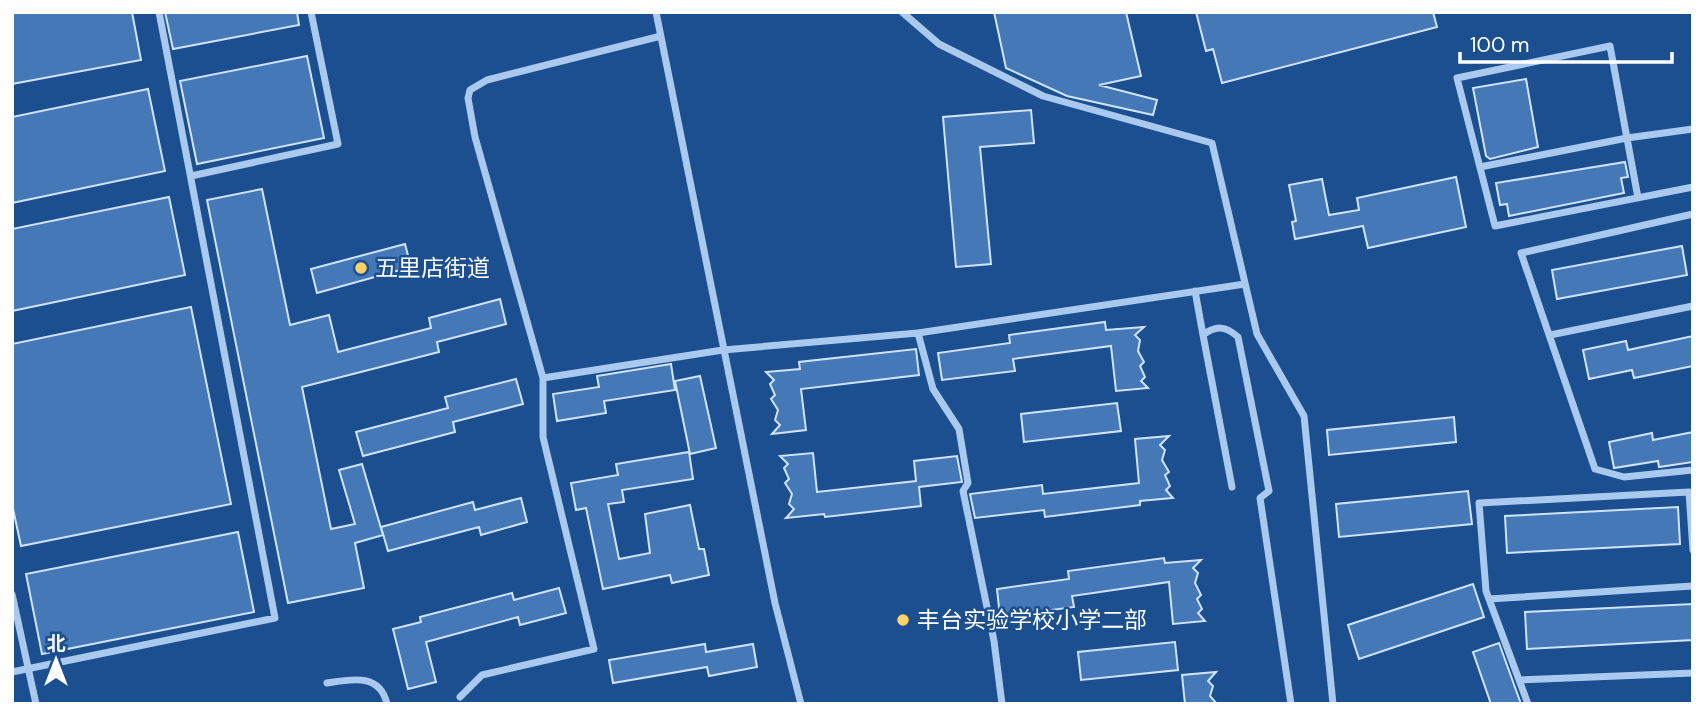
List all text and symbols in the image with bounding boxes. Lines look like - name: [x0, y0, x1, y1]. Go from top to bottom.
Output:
- scale bar: [1460, 21, 1672, 65]
- text: 100 m: [1470, 31, 1530, 59]
- place label: 五里店街道: [375, 253, 490, 283]
- marker: 五里店街道: [353, 260, 369, 276]
- place label: 丰台实验学校小学二部: [917, 605, 1147, 635]
- marker: 丰台实验学校小学二部: [895, 612, 911, 628]
- north arrow: [21, 625, 91, 695]
- text: 北: [46, 631, 66, 656]

